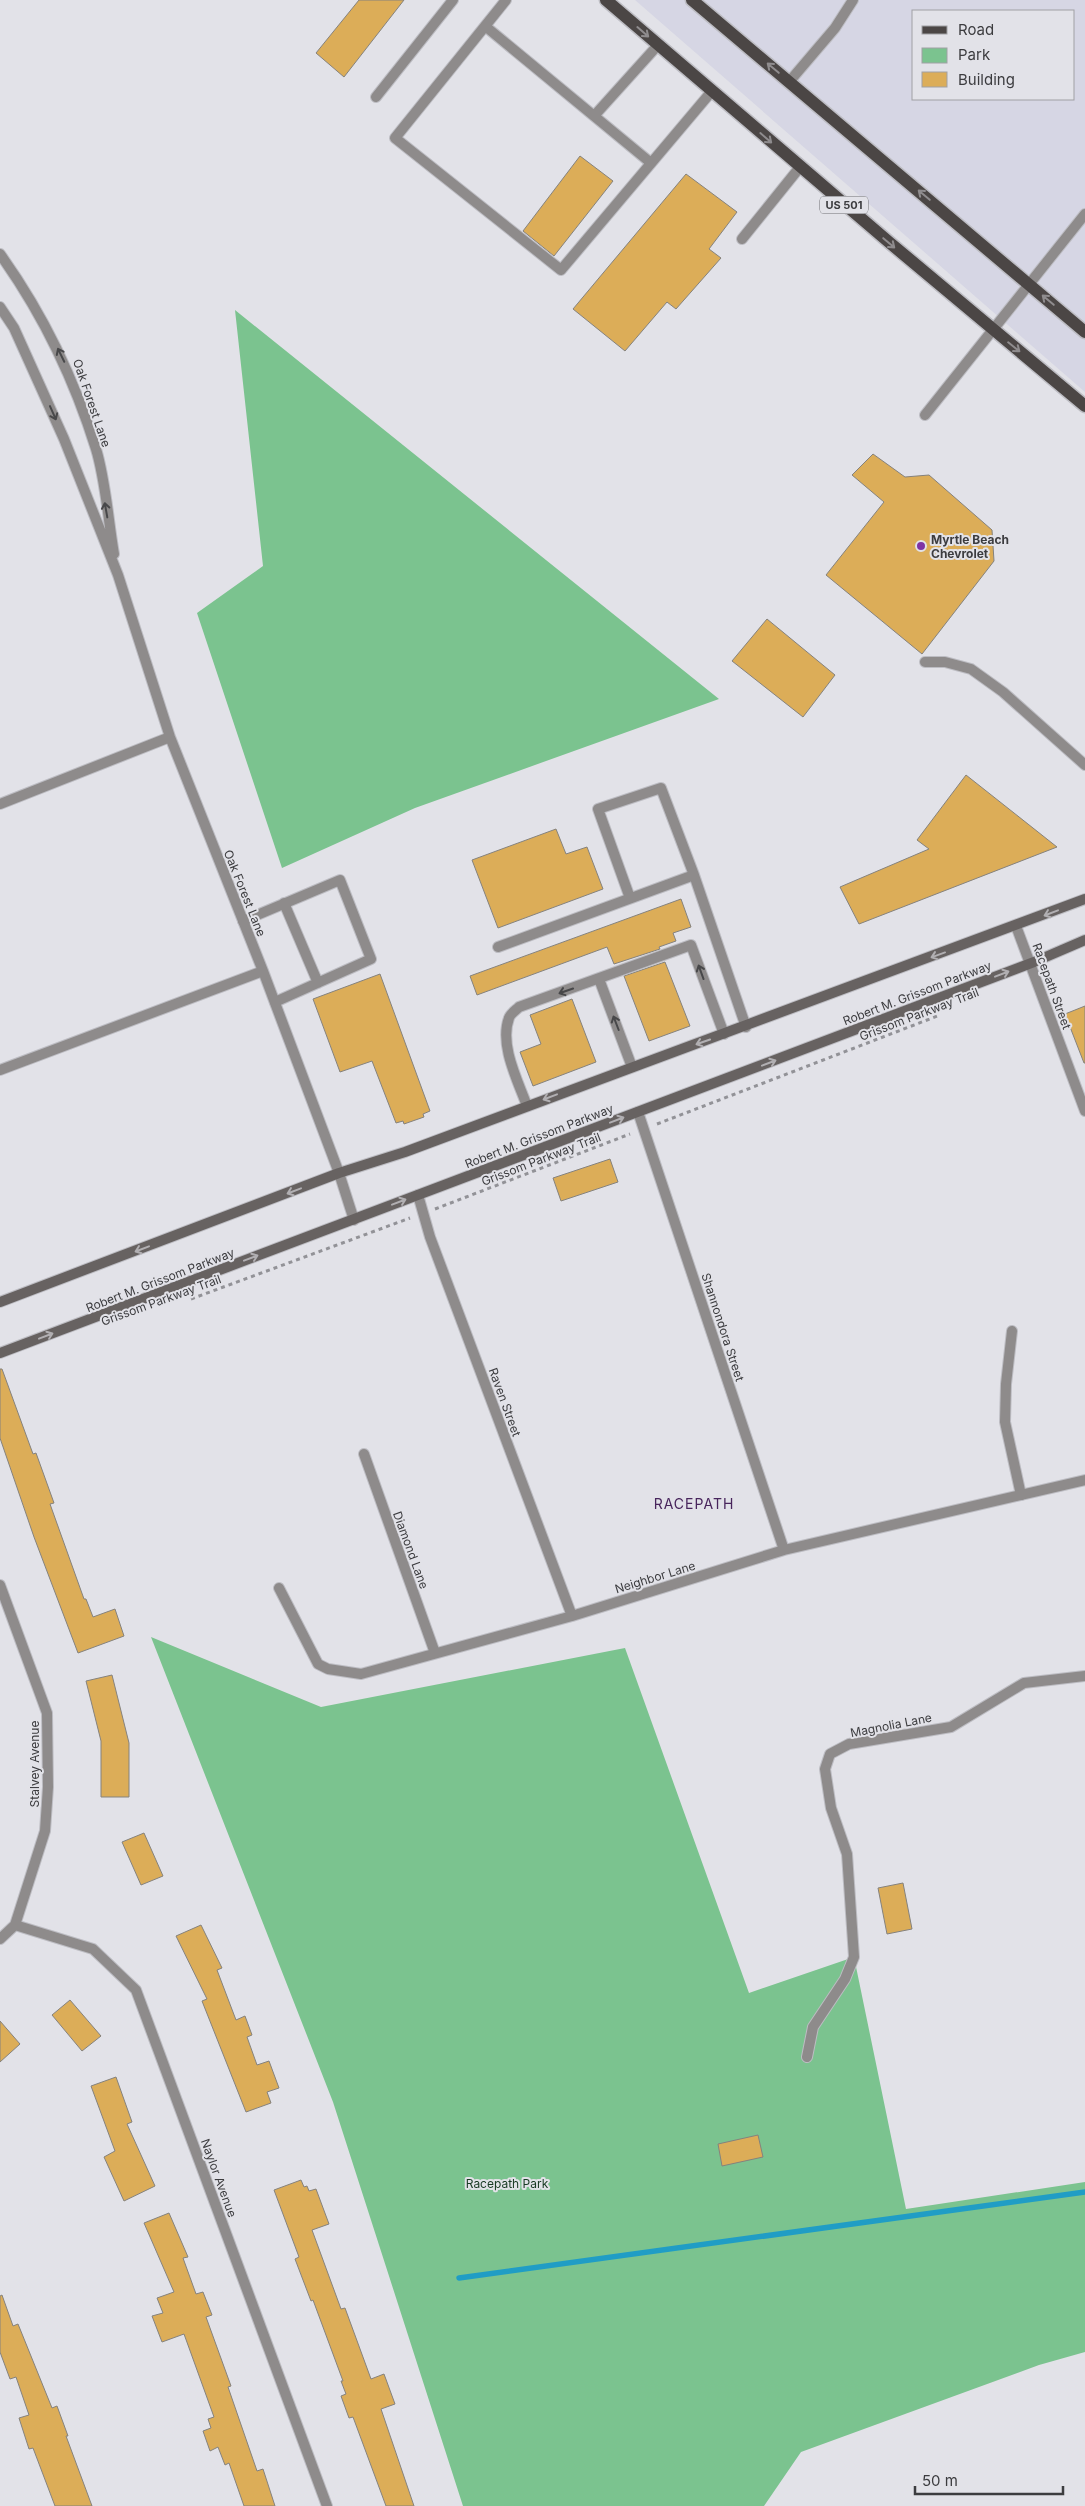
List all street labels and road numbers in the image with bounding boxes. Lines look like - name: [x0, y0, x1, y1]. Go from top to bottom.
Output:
- road number: US 501: [820, 196, 868, 214]
- street label: Oak Forest Lane: [70, 357, 114, 449]
- street label: Oak Forest Lane: [221, 847, 269, 939]
- street label: Racepath Street: [1029, 941, 1075, 1031]
- street label: Robert M. Grissom Parkway: [841, 958, 994, 1028]
- street label: Grissom Parkway Trail: [857, 984, 981, 1044]
- street label: Robert M. Grissom Parkway: [463, 1101, 616, 1171]
- street label: Grissom Parkway Trail: [479, 1129, 603, 1189]
- street label: Robert M. Grissom Parkway: [84, 1245, 237, 1315]
- street label: Grissom Parkway Trail: [99, 1271, 223, 1329]
- street label: Shannondora Street: [698, 1271, 748, 1383]
- street label: Raven Street: [486, 1366, 524, 1438]
- street label: Diamond Lane: [390, 1509, 432, 1591]
- street label: Neighbor Lane: [613, 1558, 697, 1596]
- street label: Magnolia Lane: [849, 1710, 933, 1740]
- street label: Stalvey Avenue: [27, 1721, 42, 1807]
- street label: Naylor Avenue: [198, 2137, 240, 2219]

